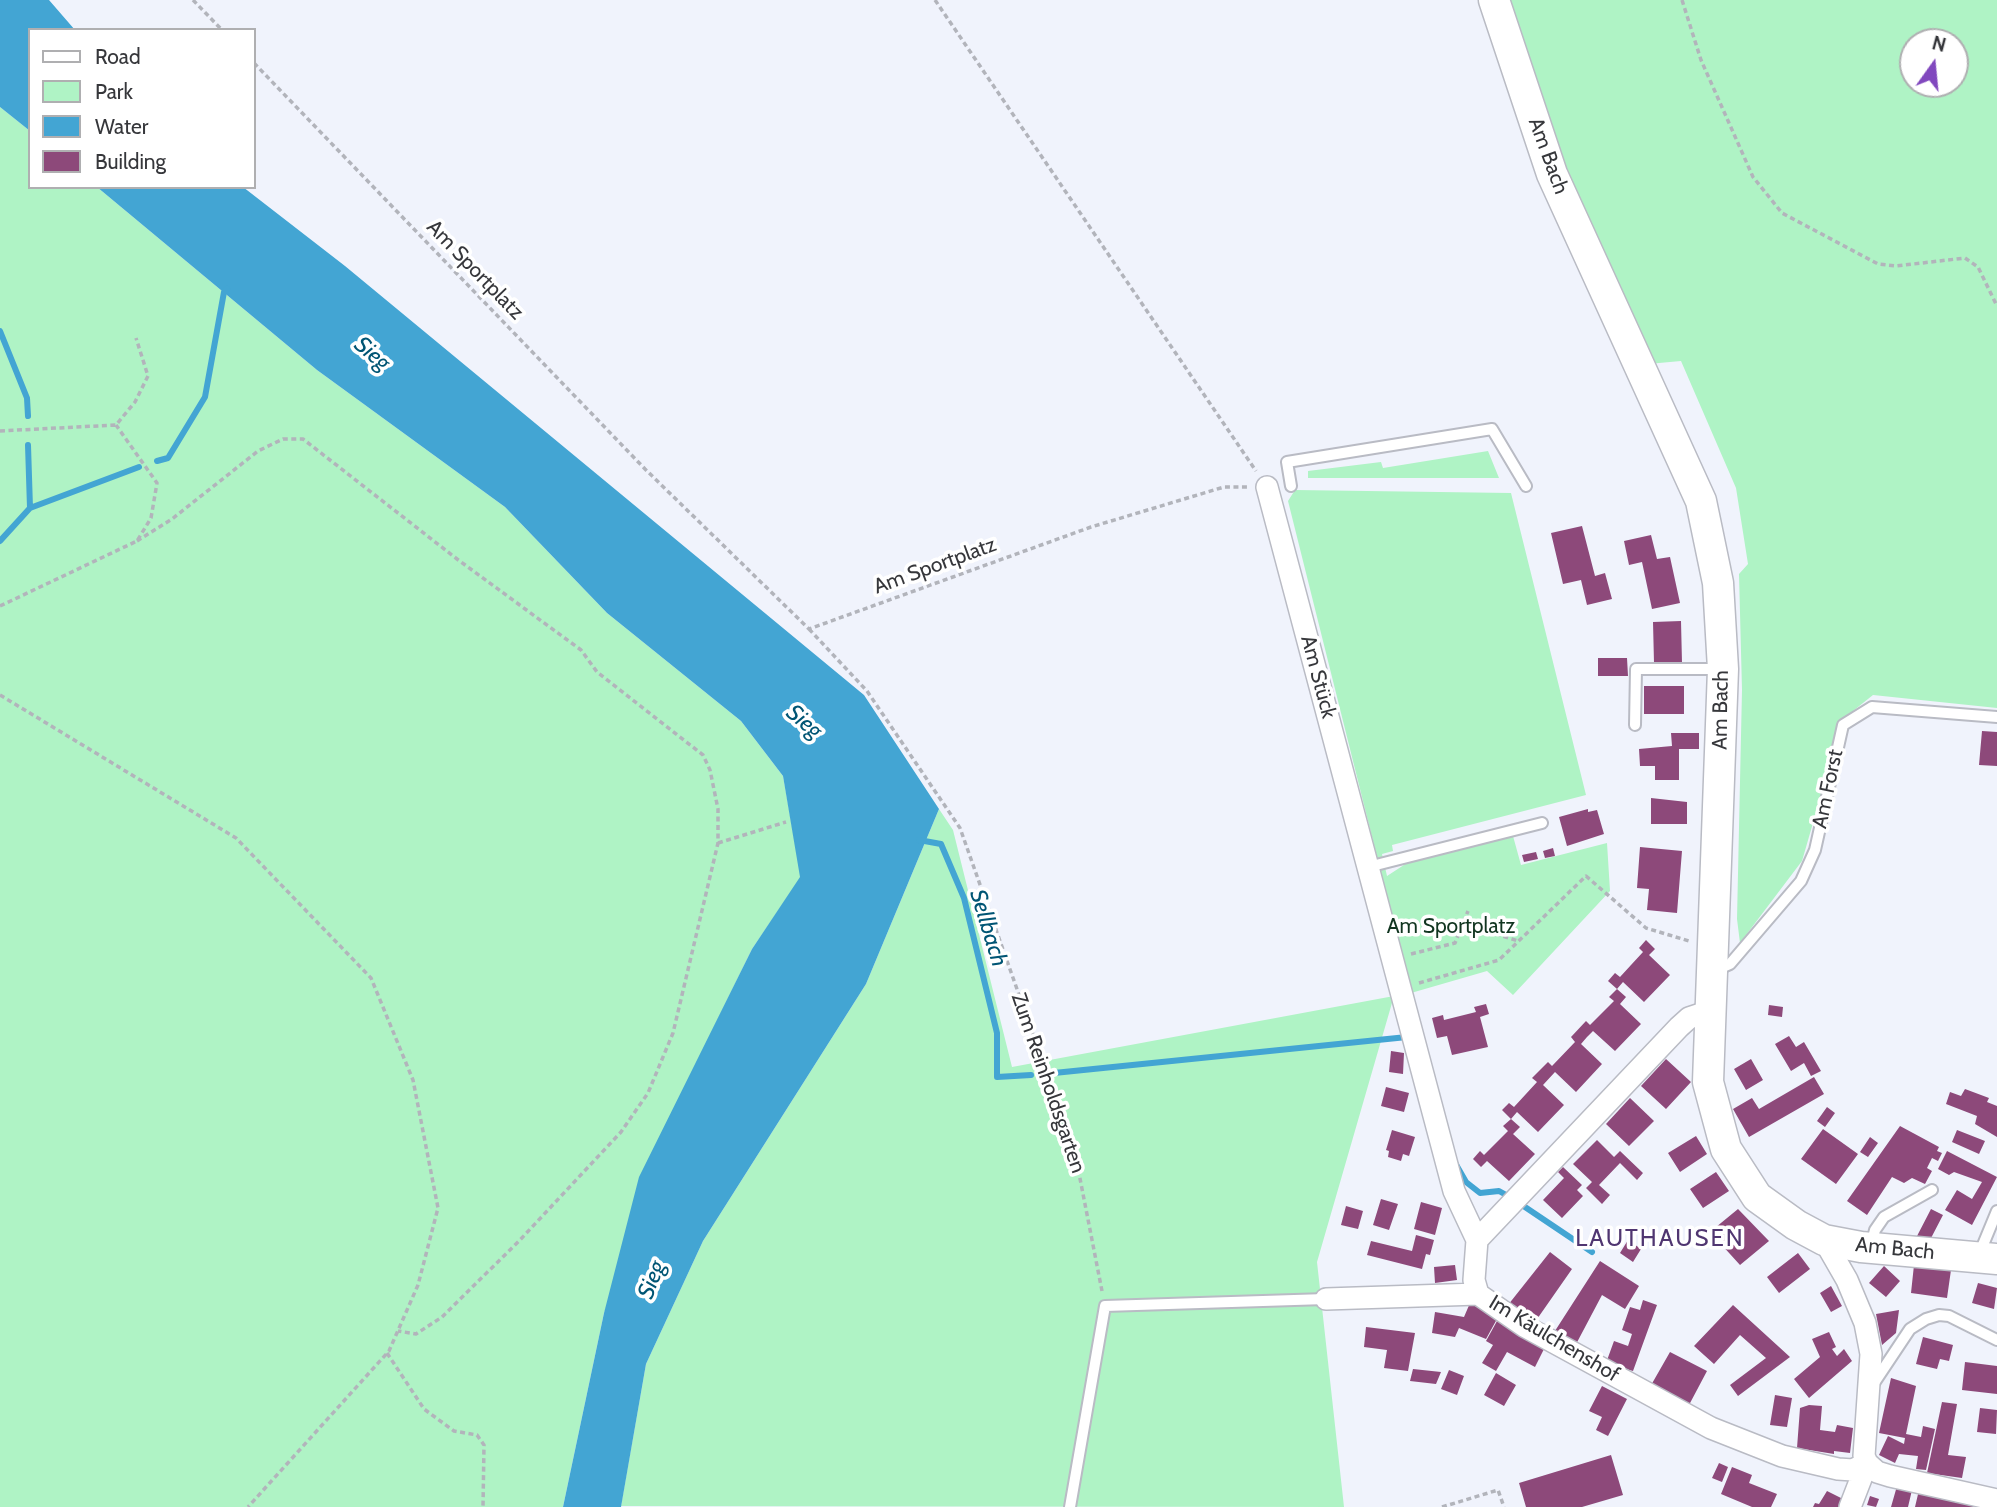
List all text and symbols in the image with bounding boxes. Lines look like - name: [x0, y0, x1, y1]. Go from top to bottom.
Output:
- legend: [28, 28, 256, 189]
- north arrow: [1899, 28, 1969, 98]
- text: N: [1930, 31, 1949, 57]
- text: Road: [95, 44, 141, 69]
- text: Park: [95, 79, 133, 104]
- text: Water: [95, 114, 148, 139]
- street label: Am Bach: [1523, 114, 1573, 198]
- text: Building: [95, 149, 166, 174]
- street label: Am Sportplatz: [421, 215, 529, 325]
- water label: Sieg: [348, 331, 396, 377]
- street label: Am Sportplatz: [870, 532, 1000, 600]
- street label: Am Stück: [1295, 633, 1341, 721]
- street label: Am Bach: [1708, 670, 1734, 750]
- water label: Sieg: [780, 699, 828, 745]
- street label: Am Forst: [1807, 747, 1849, 831]
- water label: Sellbach: [963, 886, 1013, 970]
- park label: Am Sportplatz: [1387, 914, 1515, 940]
- street label: Zum Reinholdsgarten: [1005, 990, 1091, 1176]
- district label: LAUTHAUSEN: [1576, 1225, 1744, 1253]
- street label: Am Bach: [1854, 1232, 1936, 1266]
- water label: Sieg: [632, 1257, 672, 1303]
- street label: Im Käulchenshof: [1484, 1290, 1624, 1388]

